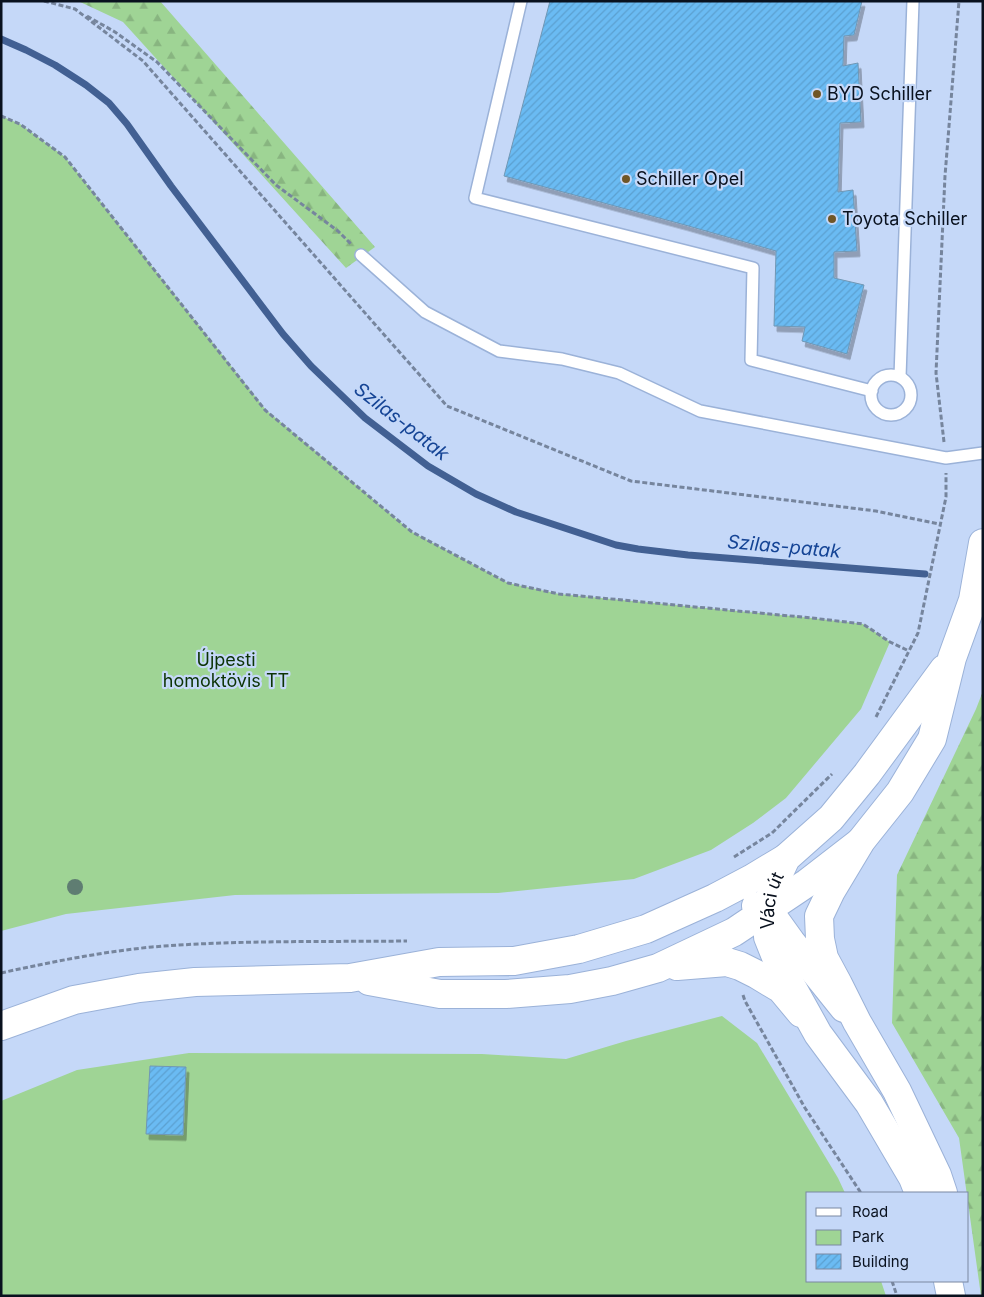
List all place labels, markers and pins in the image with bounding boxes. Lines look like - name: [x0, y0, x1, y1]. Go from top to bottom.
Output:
- place label: BYD Schiller: [827, 83, 932, 104]
- marker: BYD Schiller: [811, 88, 823, 100]
- place label: Schiller Opel: [636, 168, 744, 189]
- marker: Schiller Opel: [620, 173, 632, 185]
- place label: Toyota Schiller: [842, 208, 967, 229]
- marker: Toyota Schiller: [826, 213, 838, 225]

